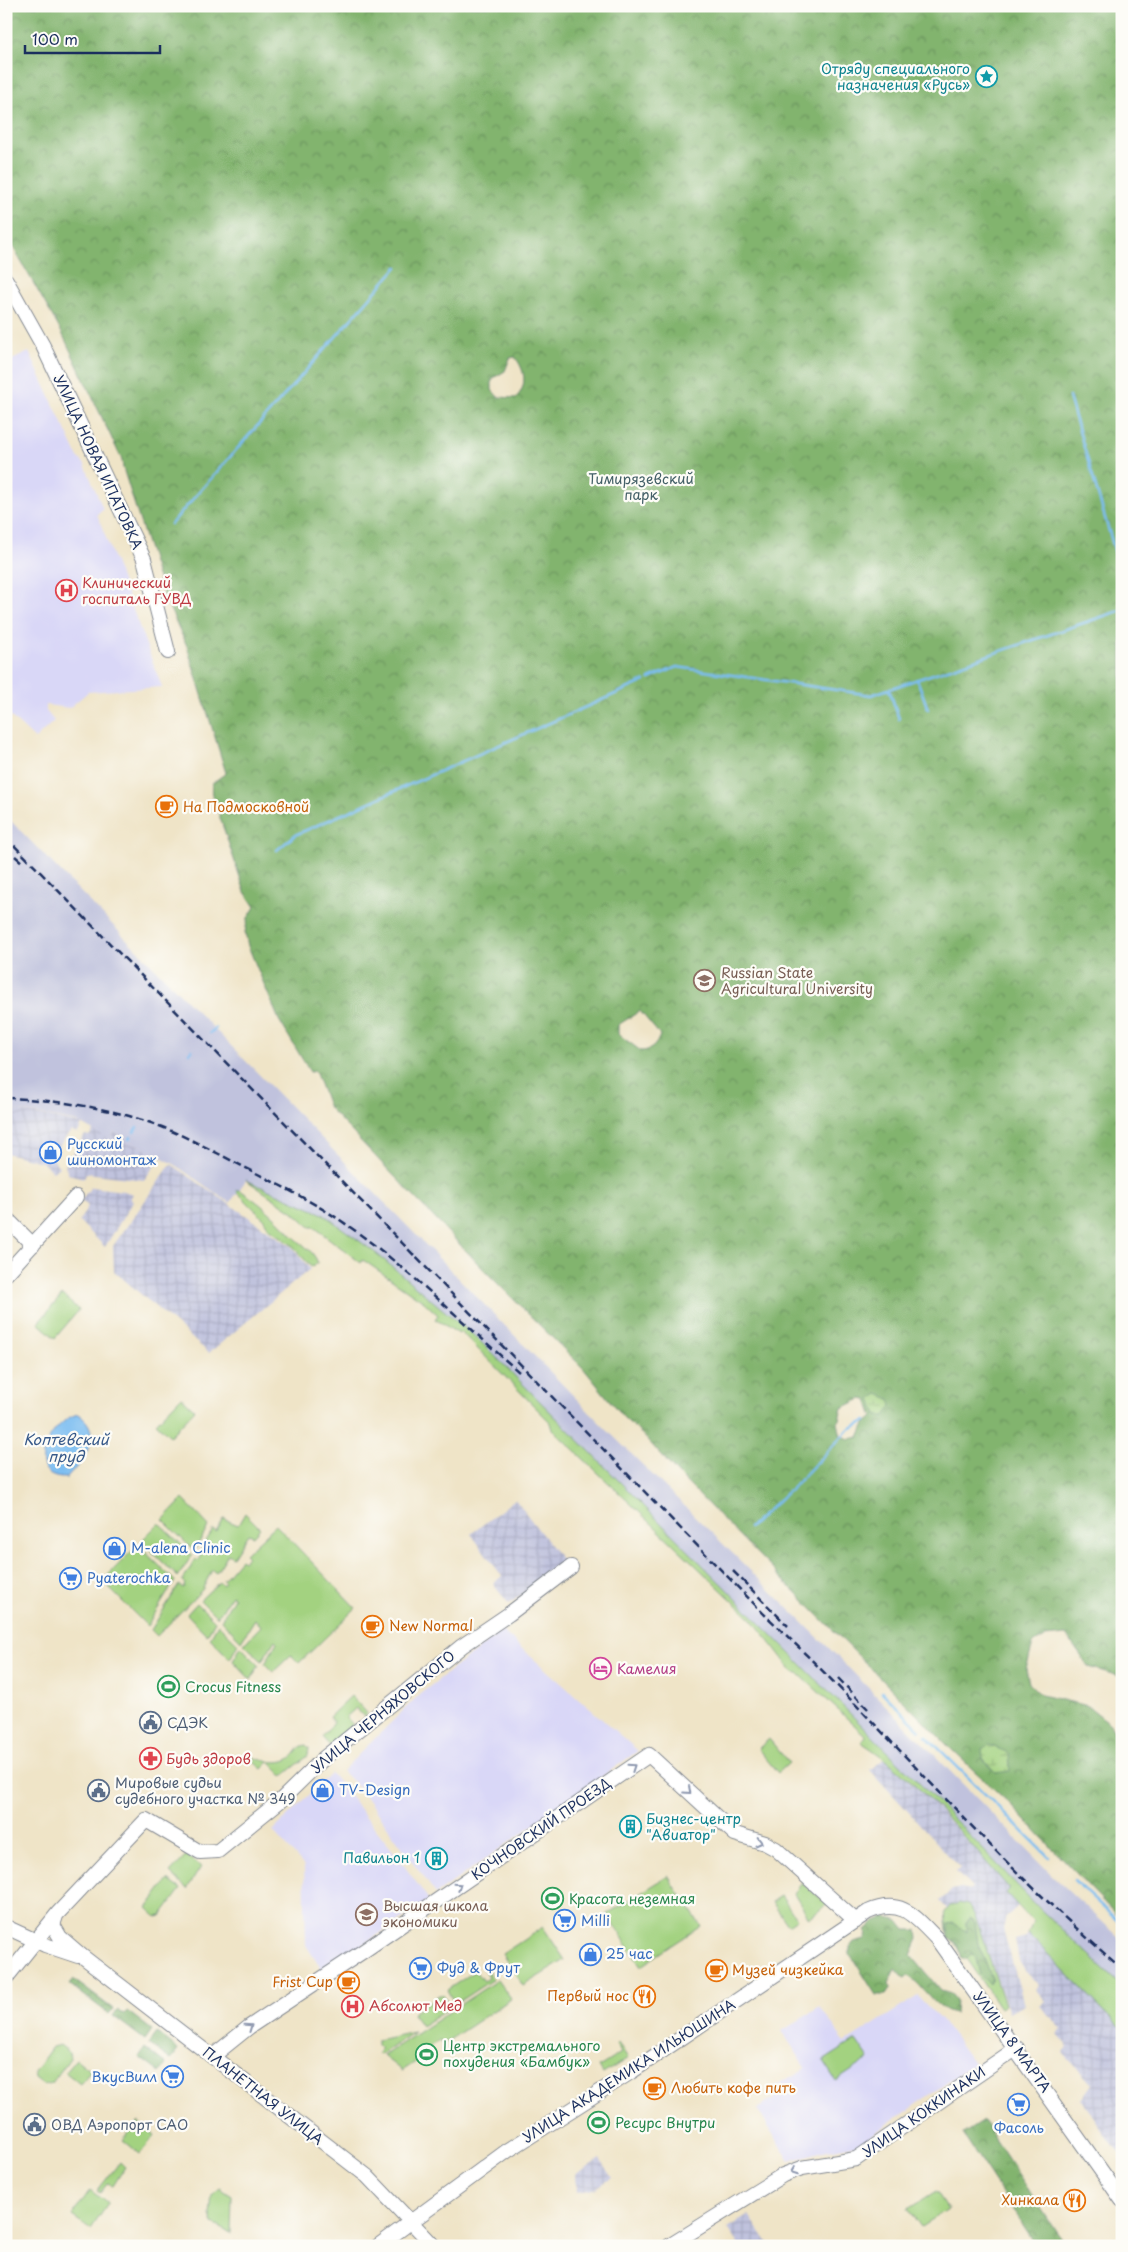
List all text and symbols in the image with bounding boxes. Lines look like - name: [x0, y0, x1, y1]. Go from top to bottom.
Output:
- scale bar: [25, 22, 160, 54]
- text: 100 m: [32, 27, 78, 50]
- place label: Отряду специального назначения «Русь»: [821, 58, 970, 95]
- place icon: Отряду специального назначения «Русь»: [974, 65, 998, 89]
- street label: УЛИЦА НОВАЯ ИПАТОВКА: [49, 371, 148, 553]
- park label: Тимирязевский парк: [588, 468, 694, 505]
- place label: Клинический госпиталь ГУВД: [82, 572, 192, 609]
- hospital icon: Клинический госпиталь ГУВД: [54, 579, 78, 603]
- cafe icon: На Подмосковной: [155, 795, 179, 819]
- place label: На Подмосковной: [183, 796, 309, 817]
- place label: Russian State Agricultural University: [721, 962, 873, 999]
- school or university icon: Russian State Agricultural University: [693, 969, 717, 993]
- place label: Русский шиномонтаж: [67, 1133, 157, 1170]
- shop icon: Русский шиномонтаж: [39, 1140, 63, 1164]
- water label: Коптевский пруд: [24, 1427, 111, 1467]
- shop icon: M-alena Clinic: [103, 1536, 127, 1560]
- place label: M-alena Clinic: [131, 1537, 231, 1558]
- supermarket icon: Pyaterochka: [59, 1566, 83, 1590]
- place label: Pyaterochka: [87, 1567, 171, 1588]
- cafe icon: New Normal: [361, 1614, 385, 1638]
- place label: New Normal: [389, 1615, 473, 1636]
- street label: УЛИЦА ЧЕРНЯХОВСКОГО: [306, 1645, 459, 1778]
- hotel icon: Камелия: [589, 1657, 613, 1681]
- place label: Камелия: [617, 1658, 676, 1679]
- sports icon: Crocus Fitness: [157, 1675, 181, 1699]
- place label: Crocus Fitness: [185, 1676, 282, 1697]
- public building icon: СДЭК: [139, 1711, 163, 1735]
- place label: СДЭК: [167, 1712, 208, 1733]
- pharmacy icon: Будь здоров: [138, 1747, 162, 1771]
- place label: Будь здоров: [166, 1748, 251, 1769]
- one-way arrow: [626, 1764, 636, 1773]
- place label: Мировые судьи судебного участка № 349: [115, 1772, 295, 1809]
- street label: КОЧНОВСКИЙ ПРОЕЗД: [467, 1772, 615, 1885]
- shop icon: TV-Design: [311, 1778, 335, 1802]
- public building icon: Мировые судьи судебного участка № 349: [87, 1779, 111, 1803]
- place label: TV-Design: [339, 1779, 410, 1800]
- one-way arrow: [682, 1785, 691, 1794]
- place label: Бизнес-центр "Авиатор": [646, 1808, 741, 1845]
- building icon: Бизнес-центр "Авиатор": [618, 1815, 642, 1839]
- one-way arrow: [754, 1836, 763, 1847]
- building icon: Павильон 1: [424, 1846, 448, 1870]
- place label: Павильон 1: [343, 1847, 420, 1868]
- one-way arrow: [452, 1883, 462, 1892]
- sports icon: Красота неземная: [541, 1887, 565, 1911]
- place label: Красота неземная: [569, 1888, 695, 1909]
- place label: Высшая школа экономики: [383, 1895, 488, 1932]
- school or university icon: Высшая школа экономики: [355, 1902, 379, 1926]
- supermarket icon: Milli: [553, 1909, 577, 1933]
- place label: Milli: [581, 1910, 610, 1931]
- shop icon: 25 час: [578, 1942, 602, 1966]
- place label: 25 час: [606, 1943, 653, 1964]
- supermarket icon: Фуд & Фрут: [409, 1956, 433, 1980]
- place label: Фуд & Фрут: [437, 1957, 520, 1978]
- cafe icon: Музей чизкейка: [704, 1958, 728, 1982]
- place label: Музей чизкейка: [732, 1959, 844, 1980]
- cafe icon: Frist Cup: [337, 1970, 361, 1994]
- place label: Frist Cup: [272, 1971, 333, 1992]
- restaurant icon: Первый нос: [633, 1984, 657, 2008]
- place label: Первый нос: [547, 1985, 629, 2006]
- street label: УЛИЦА 8 МАРТА: [969, 1987, 1056, 2097]
- hospital icon: Абсолют Мед: [341, 1994, 365, 2018]
- street label: УЛИЦА АКАДЕМИКА ИЛЬЮШИНА: [518, 1994, 740, 2148]
- place label: Абсолют Мед: [369, 1995, 462, 2016]
- one-way arrow: [243, 2024, 253, 2033]
- place label: Центр экстремального похудения «Бамбук»: [443, 2035, 601, 2072]
- street label: ПЛАНЕТНАЯ УЛИЦА: [198, 2042, 328, 2150]
- sports icon: Центр экстремального похудения «Бамбук»: [415, 2042, 439, 2066]
- street label: УЛИЦА КОККИНАКИ: [858, 2061, 990, 2162]
- supermarket icon: ВкусВилл: [161, 2065, 185, 2089]
- place label: ВкусВилл: [91, 2066, 157, 2087]
- cafe icon: Любить кофе пить: [643, 2076, 667, 2100]
- place label: Любить кофе пить: [671, 2077, 796, 2098]
- supermarket icon: Фасоль: [1007, 2093, 1031, 2117]
- sports icon: Ресурс Внутри: [587, 2111, 611, 2135]
- place label: Ресурс Внутри: [615, 2112, 716, 2133]
- public building icon: ОВД Аэропорт САО: [23, 2113, 47, 2137]
- place label: ОВД Аэропорт САО: [51, 2114, 188, 2135]
- place label: Фасоль: [994, 2117, 1044, 2138]
- one-way arrow: [790, 2165, 799, 2175]
- restaurant icon: Хинкала: [1063, 2188, 1087, 2212]
- place label: Хинкала: [1001, 2189, 1059, 2210]

